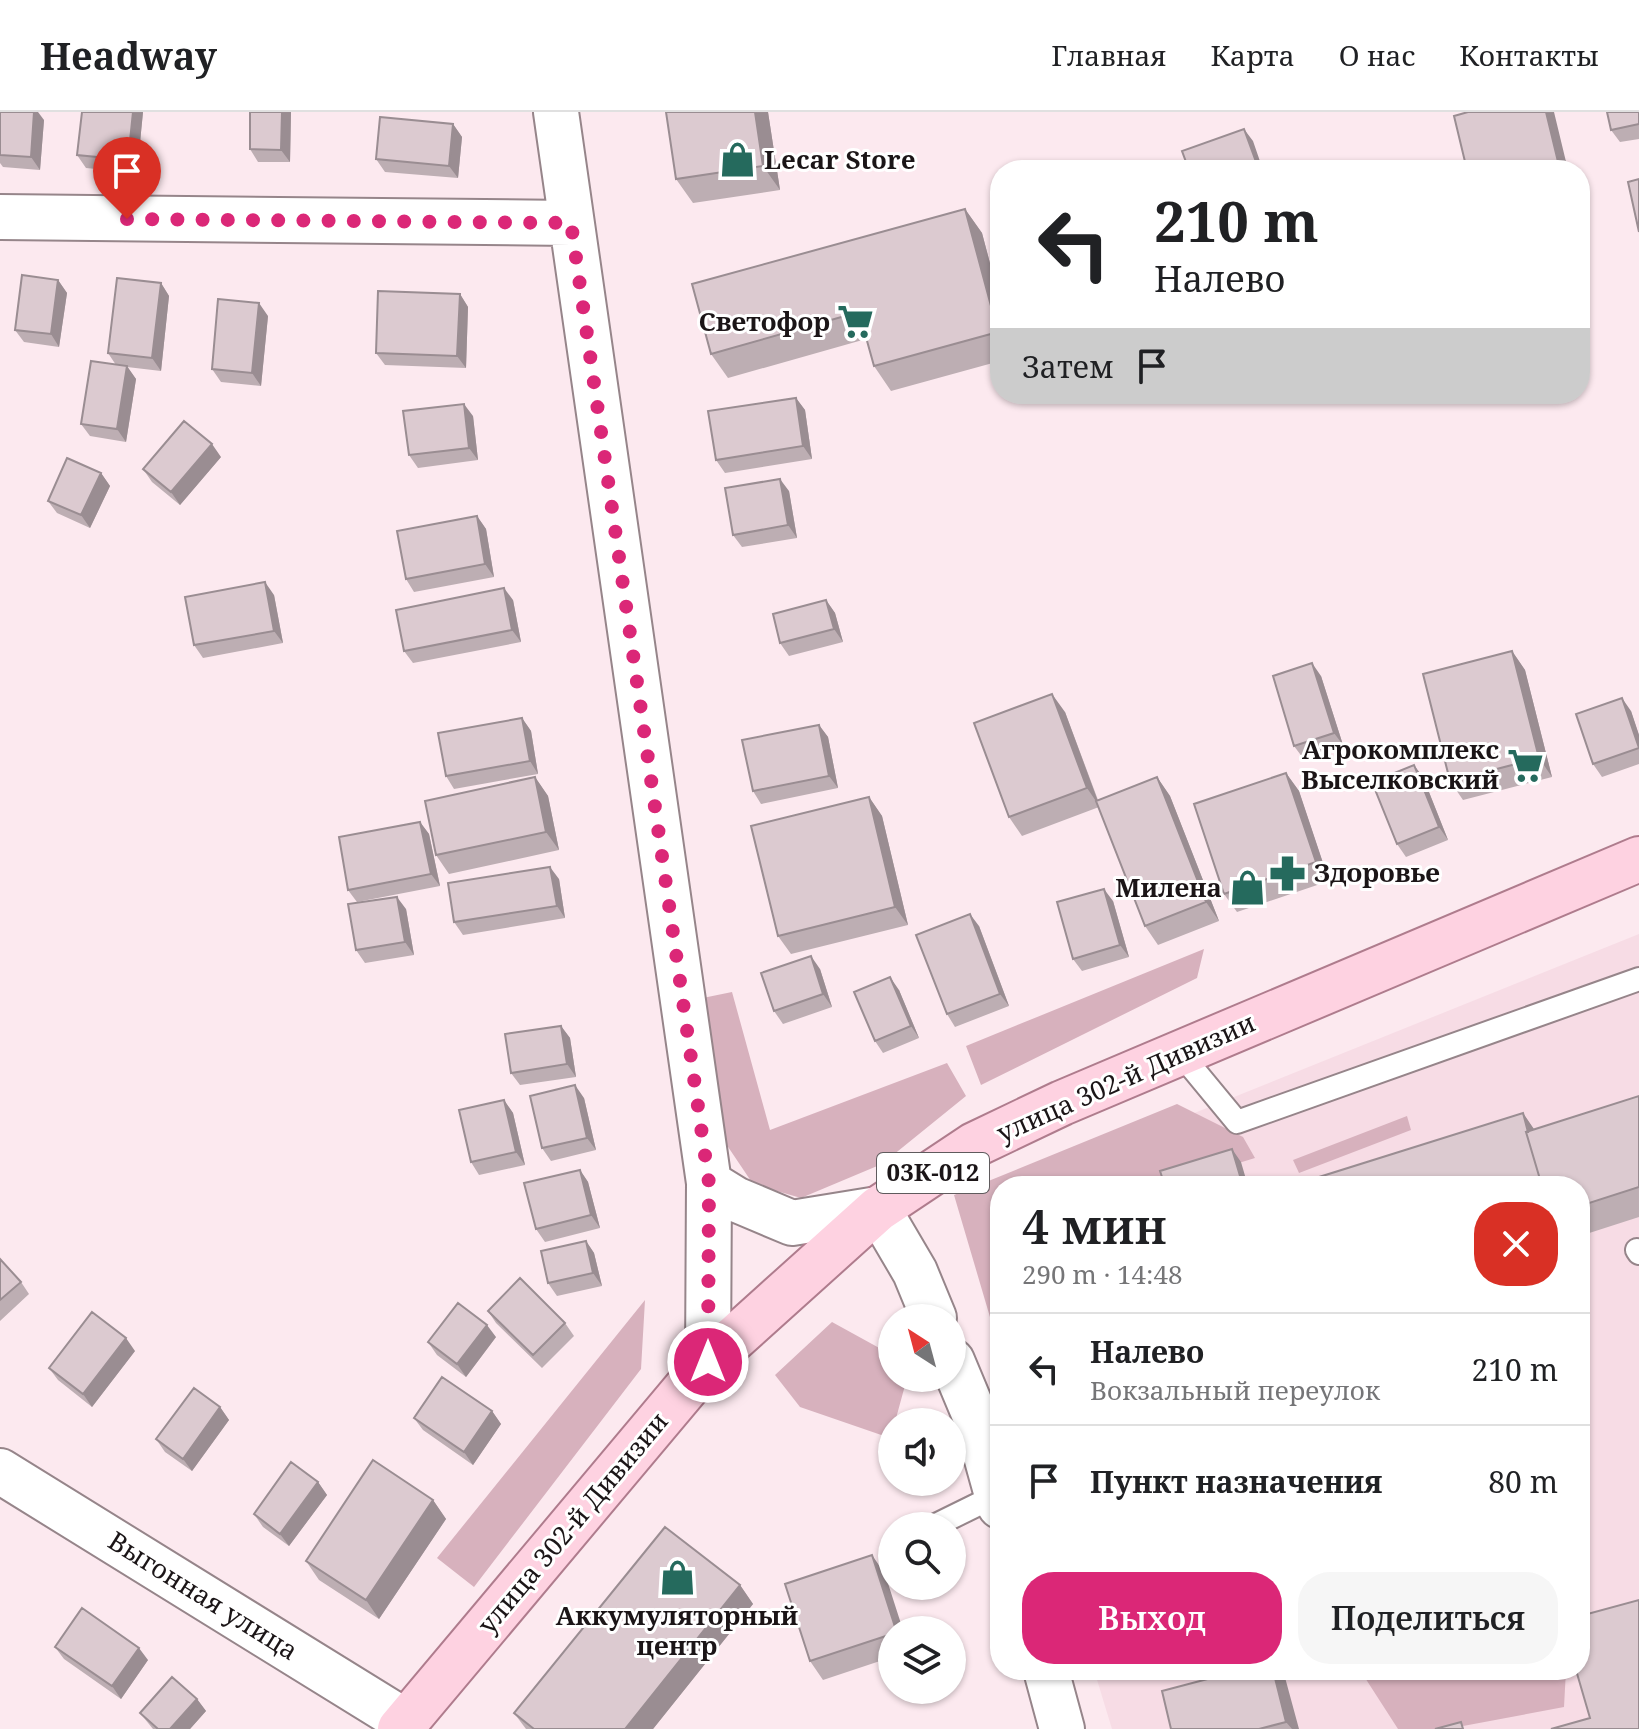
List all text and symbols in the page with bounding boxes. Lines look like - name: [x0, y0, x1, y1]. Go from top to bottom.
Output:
- text: Headway: [40, 29, 217, 81]
- text: Главная: [1051, 36, 1166, 74]
- text: Карта: [1210, 36, 1295, 74]
- text: О нас: [1339, 36, 1415, 74]
- text: Контакты: [1459, 36, 1599, 74]
- pin: [93, 137, 161, 219]
- shop icon: Lecar Store: [719, 141, 757, 179]
- place label: Lecar Store: [764, 141, 916, 177]
- icon: arrive: [105, 149, 149, 193]
- text: 210 m: [1154, 182, 1319, 258]
- icon: left: [1022, 192, 1126, 296]
- text: Налево: [1154, 254, 1285, 303]
- place label: Светофор: [699, 303, 830, 339]
- supermarket icon: Светофор: [837, 303, 875, 341]
- icon: arrive: [1130, 344, 1174, 388]
- text: Затем: [1022, 346, 1114, 387]
- place label: Агрокомплекс Выселковский: [1301, 731, 1499, 797]
- supermarket icon: Агрокомплекс Выселковский: [1506, 746, 1544, 784]
- pharmacy icon: Здоровье: [1269, 854, 1307, 892]
- place label: Здоровье: [1314, 854, 1440, 890]
- place label: Милена: [1115, 869, 1222, 905]
- shop icon: Милена: [1229, 869, 1267, 907]
- street label: улица 302-й Дивизии: [991, 1004, 1260, 1150]
- road number: 03К-012: [877, 1153, 989, 1193]
- text: 4 мин: [1022, 1193, 1167, 1258]
- button: close: [1474, 1202, 1558, 1286]
- text: 290 m · 14:48: [1022, 1256, 1183, 1292]
- north arrow: [878, 1304, 966, 1392]
- map controls: [878, 1304, 966, 1704]
- position arrow: [666, 1320, 750, 1404]
- text: Налево: [1090, 1331, 1204, 1372]
- icon: left: [1022, 1347, 1066, 1391]
- text: 210 m: [1472, 1349, 1558, 1390]
- text: Вокзальный переулок: [1090, 1372, 1380, 1408]
- street label: улица 302-й Дивизии: [469, 1404, 676, 1641]
- button: sound: [878, 1408, 966, 1496]
- icon: arrive: [1022, 1459, 1066, 1503]
- text: Пункт назначения: [1090, 1461, 1382, 1502]
- text: 80 m: [1488, 1461, 1558, 1502]
- button: search: [878, 1512, 966, 1600]
- street label: Выгонная улица: [102, 1522, 305, 1668]
- shop icon: Аккумуляторный центр: [658, 1558, 696, 1596]
- button: Выход: [1022, 1572, 1282, 1664]
- button: Поделиться: [1298, 1572, 1558, 1664]
- place label: Аккумуляторный центр: [556, 1597, 799, 1663]
- button: layers: [878, 1616, 966, 1704]

